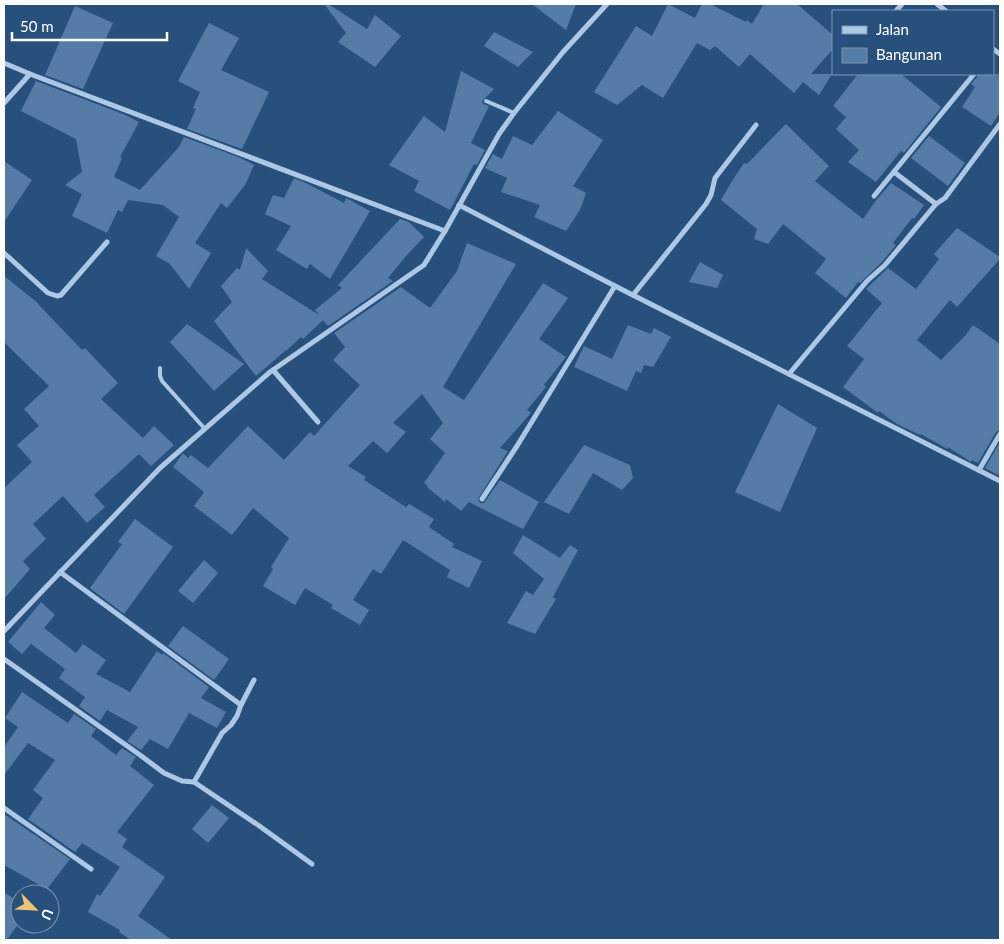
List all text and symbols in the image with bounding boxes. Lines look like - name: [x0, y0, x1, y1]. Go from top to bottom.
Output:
- scale bar: [12, 10, 168, 42]
- legend: [832, 10, 994, 75]
- text: 50 m: [20, 17, 54, 35]
- text: Jalan: [876, 20, 909, 38]
- text: Bangunan: [876, 45, 942, 63]
- north arrow: [10, 884, 60, 934]
- text: U: [37, 906, 57, 923]

